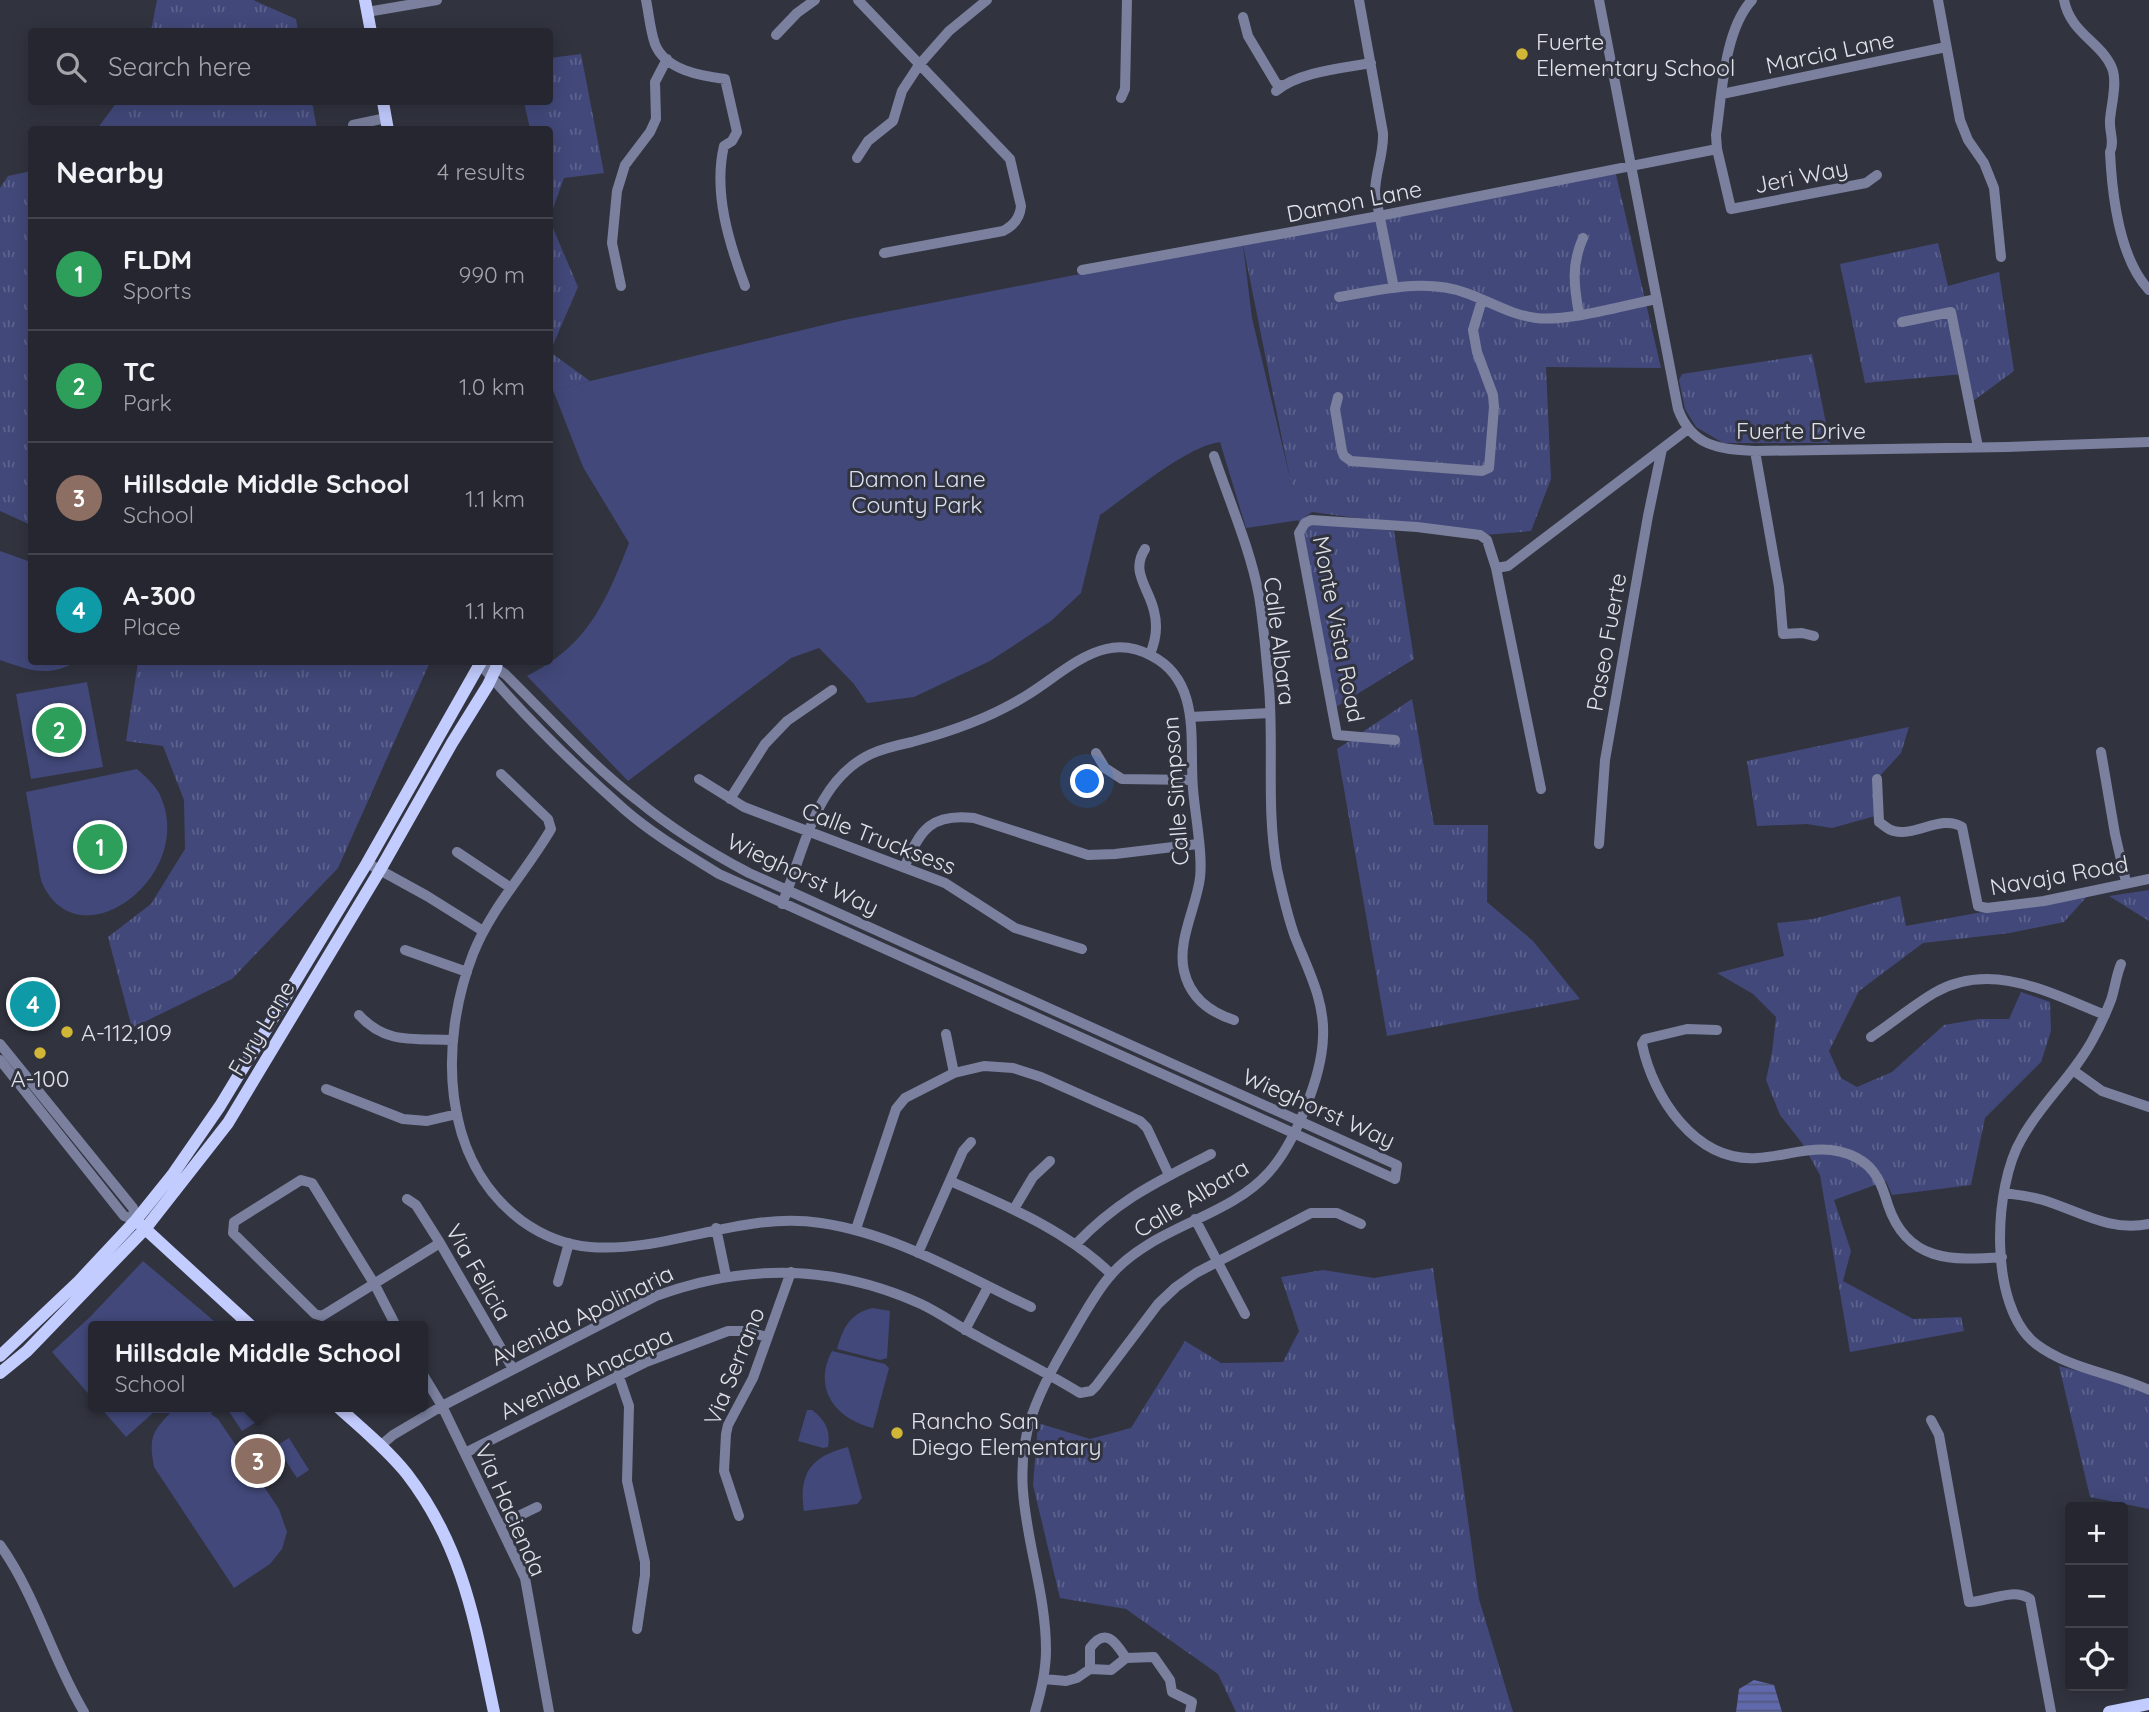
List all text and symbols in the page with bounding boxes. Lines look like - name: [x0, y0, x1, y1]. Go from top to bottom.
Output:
- street label: Marcia Lane: [1763, 24, 1897, 80]
- place label: Fuerte Elementary School: [1536, 27, 1735, 82]
- search box: [28, 28, 553, 105]
- marker: Fuerte Elementary School: [1514, 46, 1530, 62]
- icon: search: [52, 48, 90, 86]
- text: Search here: [108, 50, 252, 83]
- text: Nearby: [56, 153, 164, 191]
- street label: Jeri Way: [1751, 153, 1851, 199]
- text: 4 results: [437, 157, 525, 186]
- street label: Damon Lane: [1284, 174, 1424, 228]
- text: FLDM: [123, 243, 192, 276]
- text: 1: [75, 260, 83, 289]
- text: 990 m: [458, 260, 525, 289]
- text: Sports: [123, 276, 192, 305]
- text: TC: [123, 355, 155, 388]
- text: 2: [72, 372, 86, 401]
- text: 1.0 km: [459, 372, 525, 401]
- text: Park: [123, 388, 172, 417]
- street label: Fuerte Drive: [1736, 416, 1866, 445]
- park label: Damon Lane County Park: [848, 464, 986, 519]
- text: Hillsdale Middle School: [123, 467, 410, 500]
- text: 3: [73, 484, 85, 513]
- text: 1.1 km: [465, 484, 525, 513]
- text: School: [123, 500, 194, 529]
- street label: Monte Vista Road: [1307, 533, 1371, 725]
- street label: Paseo Fuerte: [1580, 571, 1632, 713]
- street label: Calle Albara: [1258, 575, 1302, 707]
- text: A-300: [123, 579, 196, 612]
- text: 4: [72, 596, 86, 625]
- text: 1.1 km: [465, 596, 525, 625]
- text: Place: [123, 612, 181, 641]
- pin: 2: [36, 704, 82, 756]
- street label: Calle Simpson: [1155, 716, 1195, 866]
- your location: [1070, 764, 1104, 798]
- street label: Calle Trucksess: [798, 795, 960, 881]
- pin: 1: [77, 821, 123, 873]
- street label: Wieghorst Way: [723, 826, 883, 922]
- street label: Navaja Road: [1988, 849, 2130, 901]
- street label: Fury Lane: [221, 975, 301, 1081]
- pin: 4: [10, 978, 56, 1030]
- place label: A-112,109: [81, 1018, 172, 1047]
- marker: A-112,109: [59, 1024, 75, 1040]
- marker: A-100: [32, 1045, 48, 1061]
- street label: Wieghorst Way: [1238, 1061, 1400, 1155]
- place label: A-100: [11, 1064, 69, 1093]
- street label: Calle Albara: [1128, 1152, 1254, 1244]
- street label: Via Felicia: [440, 1218, 518, 1326]
- street label: Avenida Apolinaria: [486, 1258, 678, 1372]
- street label: Via Serrano: [697, 1303, 771, 1429]
- street label: Avenida Anacapa: [495, 1320, 677, 1426]
- popup: [88, 1321, 428, 1412]
- text: Hillsdale Middle School: [115, 1336, 401, 1369]
- text: School: [115, 1369, 186, 1398]
- place label: Rancho San Diego Elementary: [911, 1406, 1101, 1461]
- marker: Rancho San Diego Elementary: [889, 1425, 905, 1441]
- pin: 3: [235, 1435, 281, 1487]
- street label: Via Hacienda: [469, 1439, 553, 1581]
- map controls: [2065, 1502, 2128, 1691]
- button: +: [2065, 1502, 2128, 1565]
- button: −: [2065, 1565, 2128, 1628]
- button: locate: [2065, 1628, 2128, 1691]

